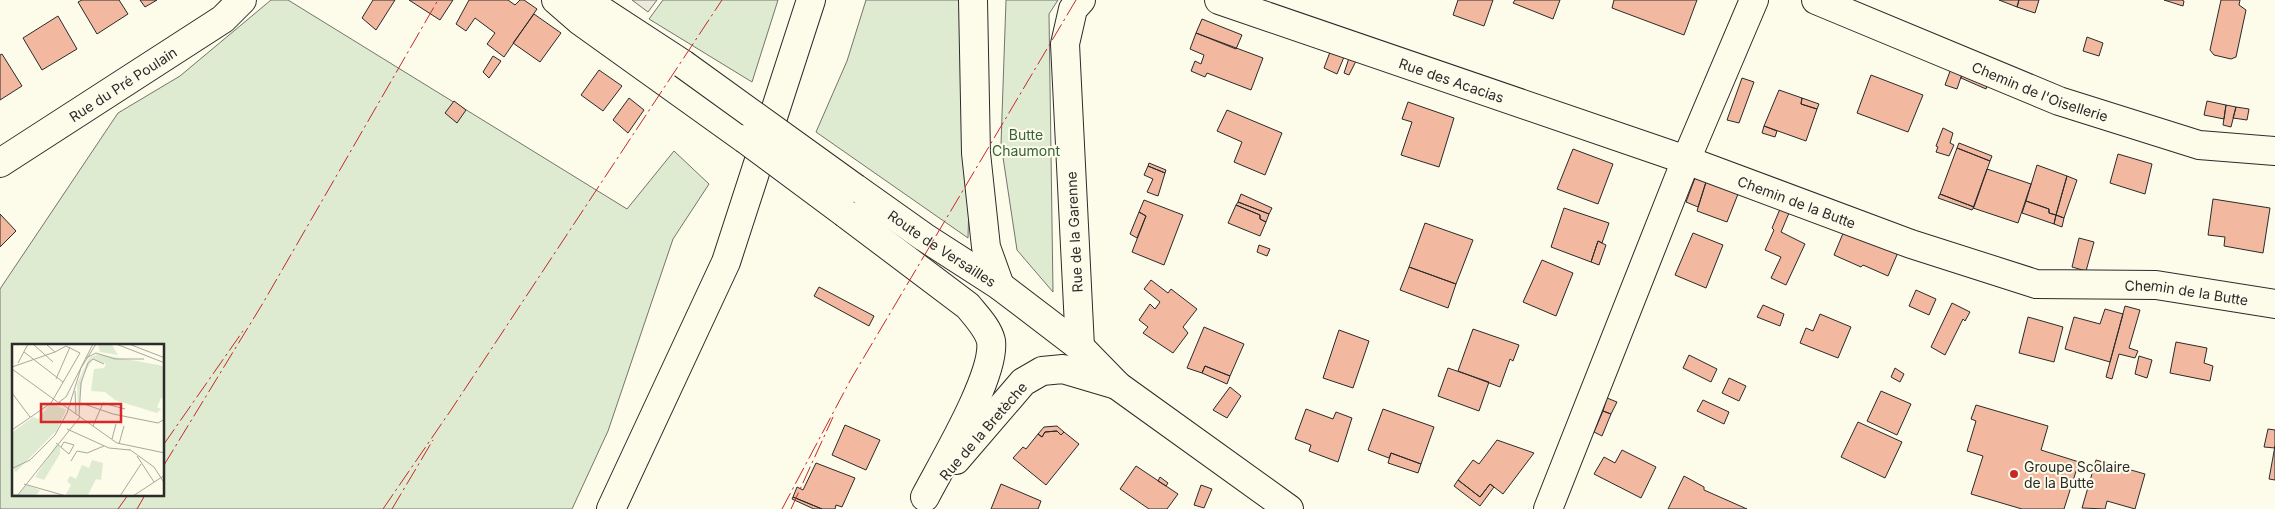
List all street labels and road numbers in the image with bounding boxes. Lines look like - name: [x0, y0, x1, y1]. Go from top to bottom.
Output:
- street label: Rue du Pré Poulain: [66, 43, 180, 125]
- street label: Rue des Acacias: [1397, 54, 1506, 106]
- street label: Chemin de l'Oisellerie: [1969, 57, 2110, 124]
- street label: Rue de la Garenne: [1062, 171, 1086, 293]
- street label: Chemin de la Butte: [1735, 172, 1858, 231]
- street label: Route de Versailles: [885, 206, 1000, 290]
- street label: Chemin de la Butte: [2124, 276, 2249, 308]
- street label: Rue de la Bretèche: [936, 378, 1030, 484]

